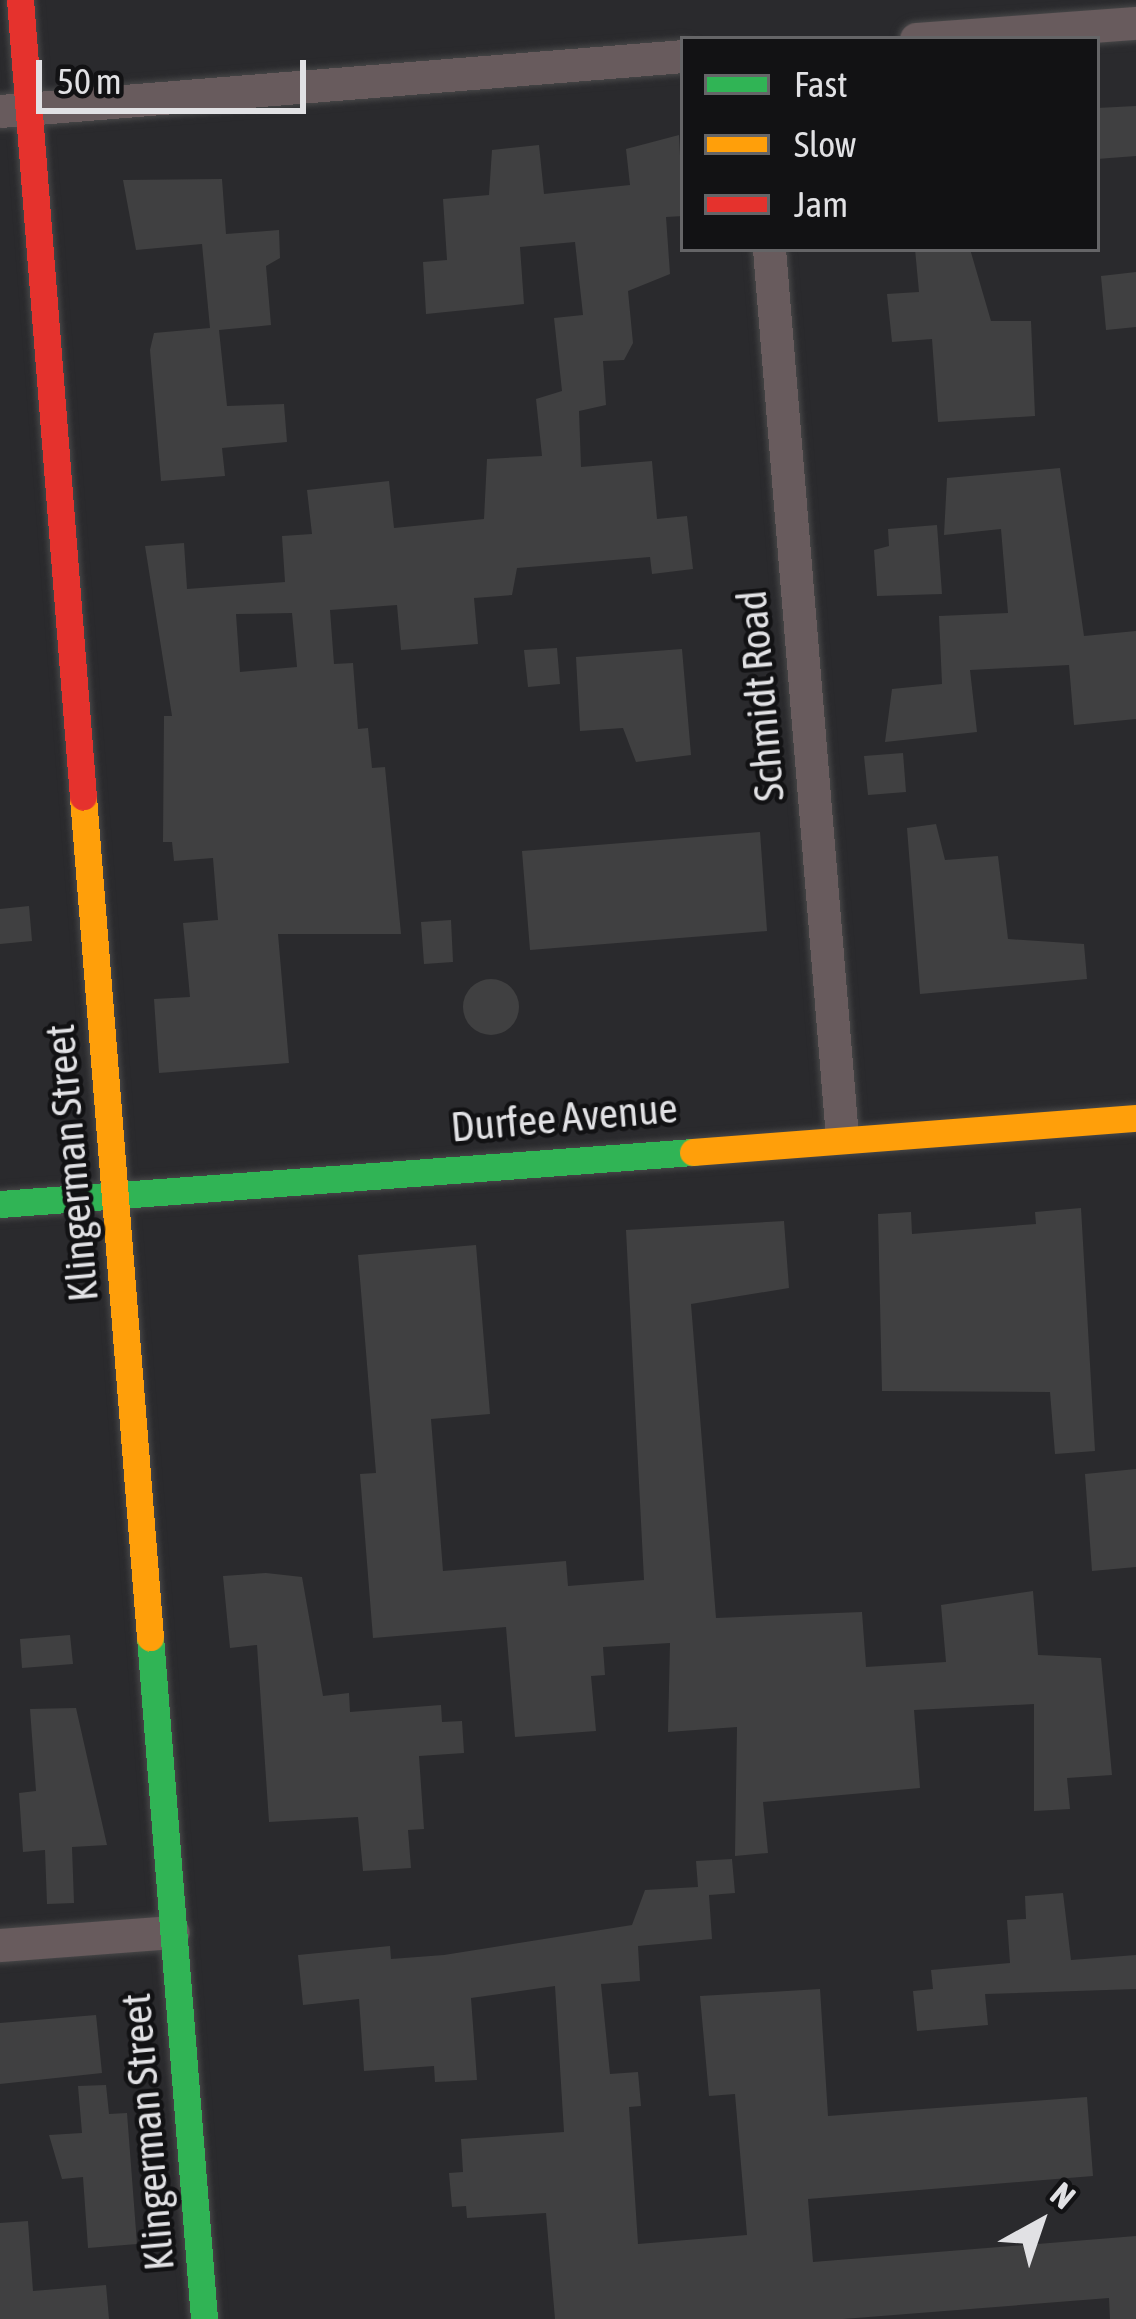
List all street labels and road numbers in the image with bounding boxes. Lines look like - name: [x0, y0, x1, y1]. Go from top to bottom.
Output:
- street label: Schmidt Road: [726, 589, 794, 803]
- street label: Klingerman Street: [34, 1022, 108, 1304]
- street label: Durfee Avenue: [449, 1082, 679, 1152]
- street label: Klingerman Street: [110, 1991, 184, 2273]

